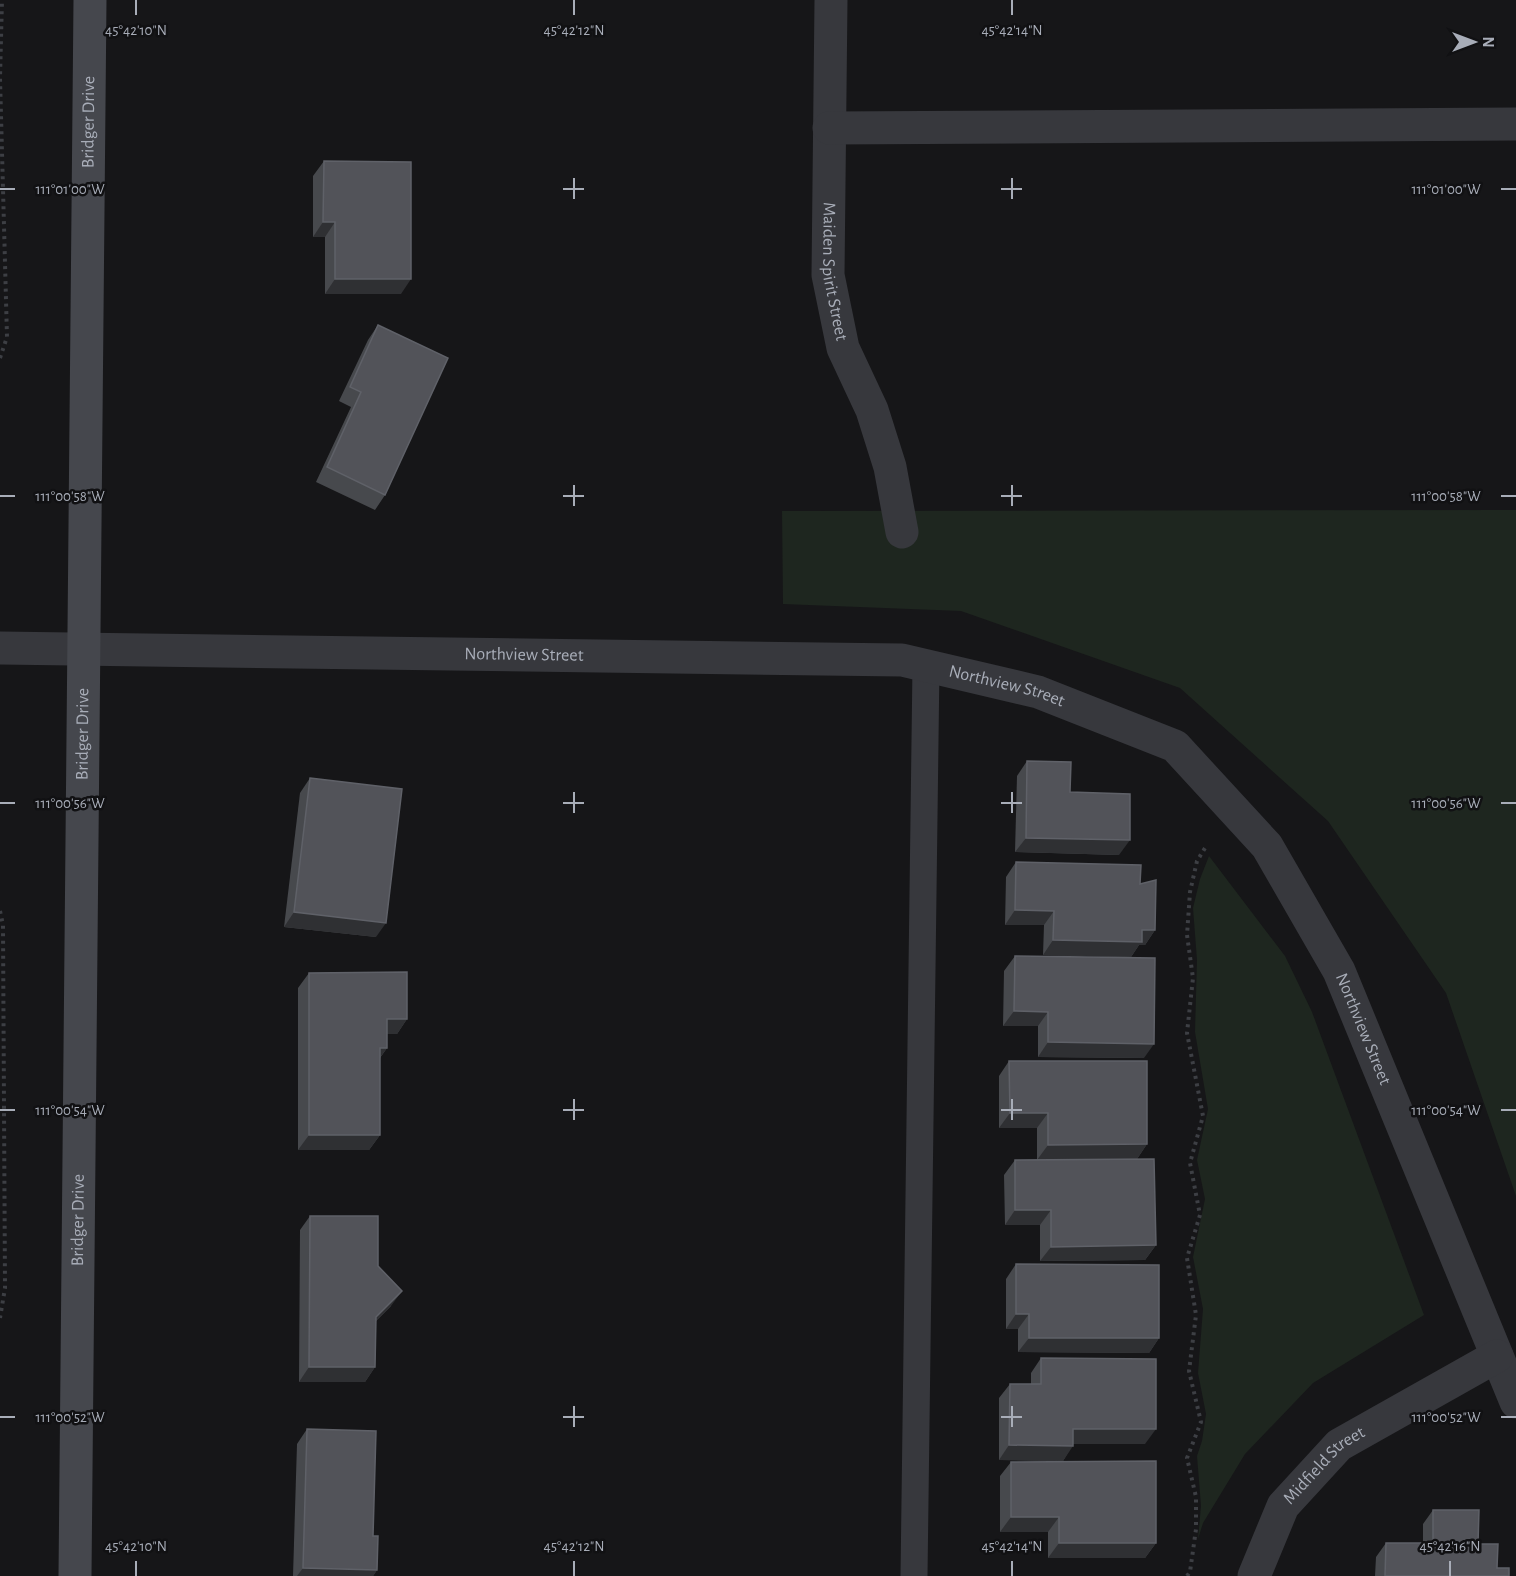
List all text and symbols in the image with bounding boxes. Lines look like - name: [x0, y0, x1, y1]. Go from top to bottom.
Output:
- north arrow: [1444, 12, 1504, 72]
- text: 45°42'10"N: [105, 23, 167, 38]
- text: 45°42'12"N: [544, 23, 604, 38]
- text: 45°42'14"N: [981, 23, 1043, 38]
- text: N: [1480, 36, 1496, 48]
- street label: Bridger Drive: [79, 76, 98, 168]
- text: 111°01'00"W: [35, 182, 105, 197]
- text: 111°01'00"W: [1411, 182, 1481, 197]
- street label: Maiden Spirit Street: [819, 202, 850, 343]
- text: 111°00'58"W: [35, 489, 105, 504]
- text: 111°00'58"W: [1411, 489, 1481, 504]
- street label: Northview Street: [464, 645, 584, 665]
- street label: Northview Street: [947, 662, 1067, 711]
- street label: Bridger Drive: [74, 688, 92, 780]
- text: 111°00'56"W: [35, 796, 105, 811]
- text: 111°00'56"W: [1411, 796, 1481, 811]
- street label: Northview Street: [1332, 971, 1394, 1088]
- text: 111°00'54"W: [35, 1103, 105, 1118]
- text: 111°00'54"W: [1411, 1103, 1481, 1118]
- street label: Bridger Drive: [69, 1174, 88, 1266]
- text: 111°00'52"W: [35, 1410, 105, 1425]
- text: 111°00'52"W: [1411, 1410, 1481, 1425]
- street label: Midfield Street: [1280, 1423, 1368, 1508]
- text: 45°42'10"N: [105, 1539, 167, 1554]
- text: 45°42'12"N: [544, 1539, 604, 1554]
- text: 45°42'14"N: [981, 1539, 1043, 1554]
- text: 45°42'16"N: [1419, 1539, 1481, 1554]

